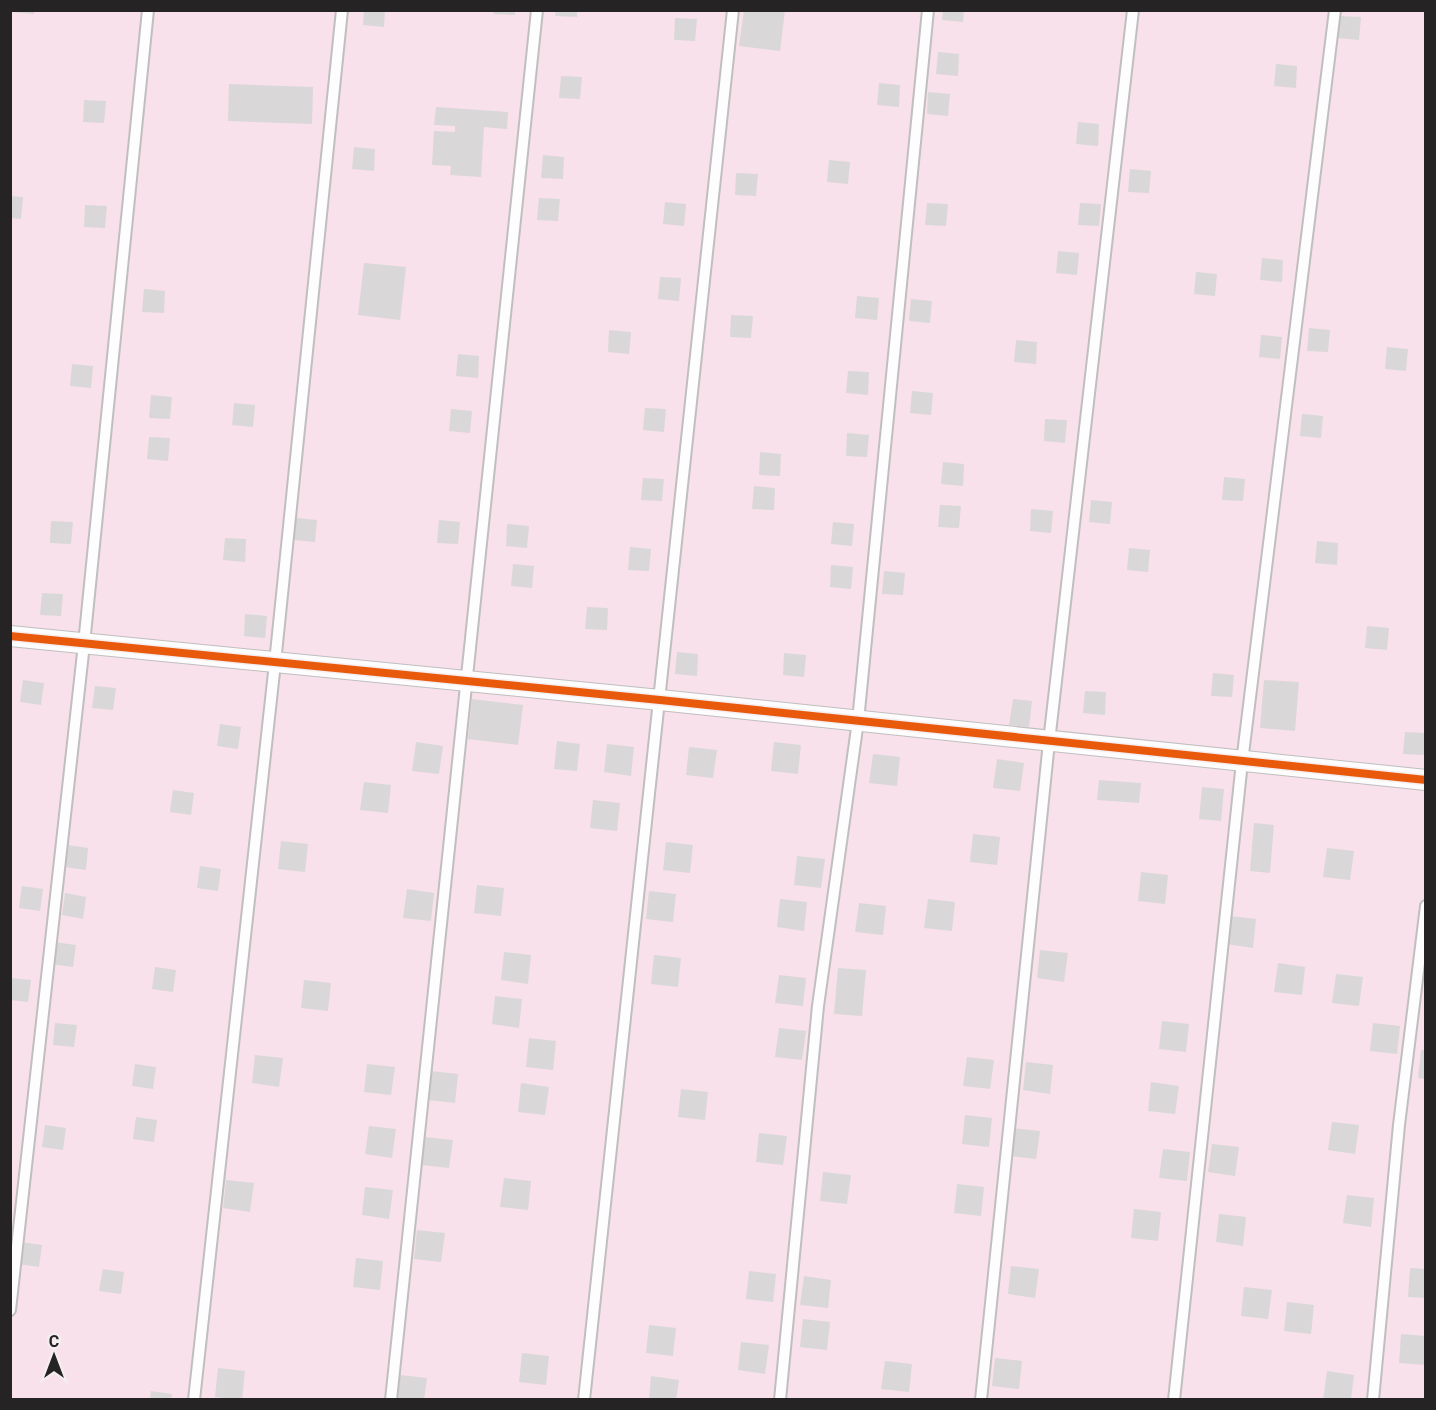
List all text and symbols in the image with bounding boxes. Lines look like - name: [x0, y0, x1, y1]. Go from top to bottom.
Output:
- north arrow: [24, 1326, 84, 1386]
- text: С: [49, 1332, 59, 1351]

